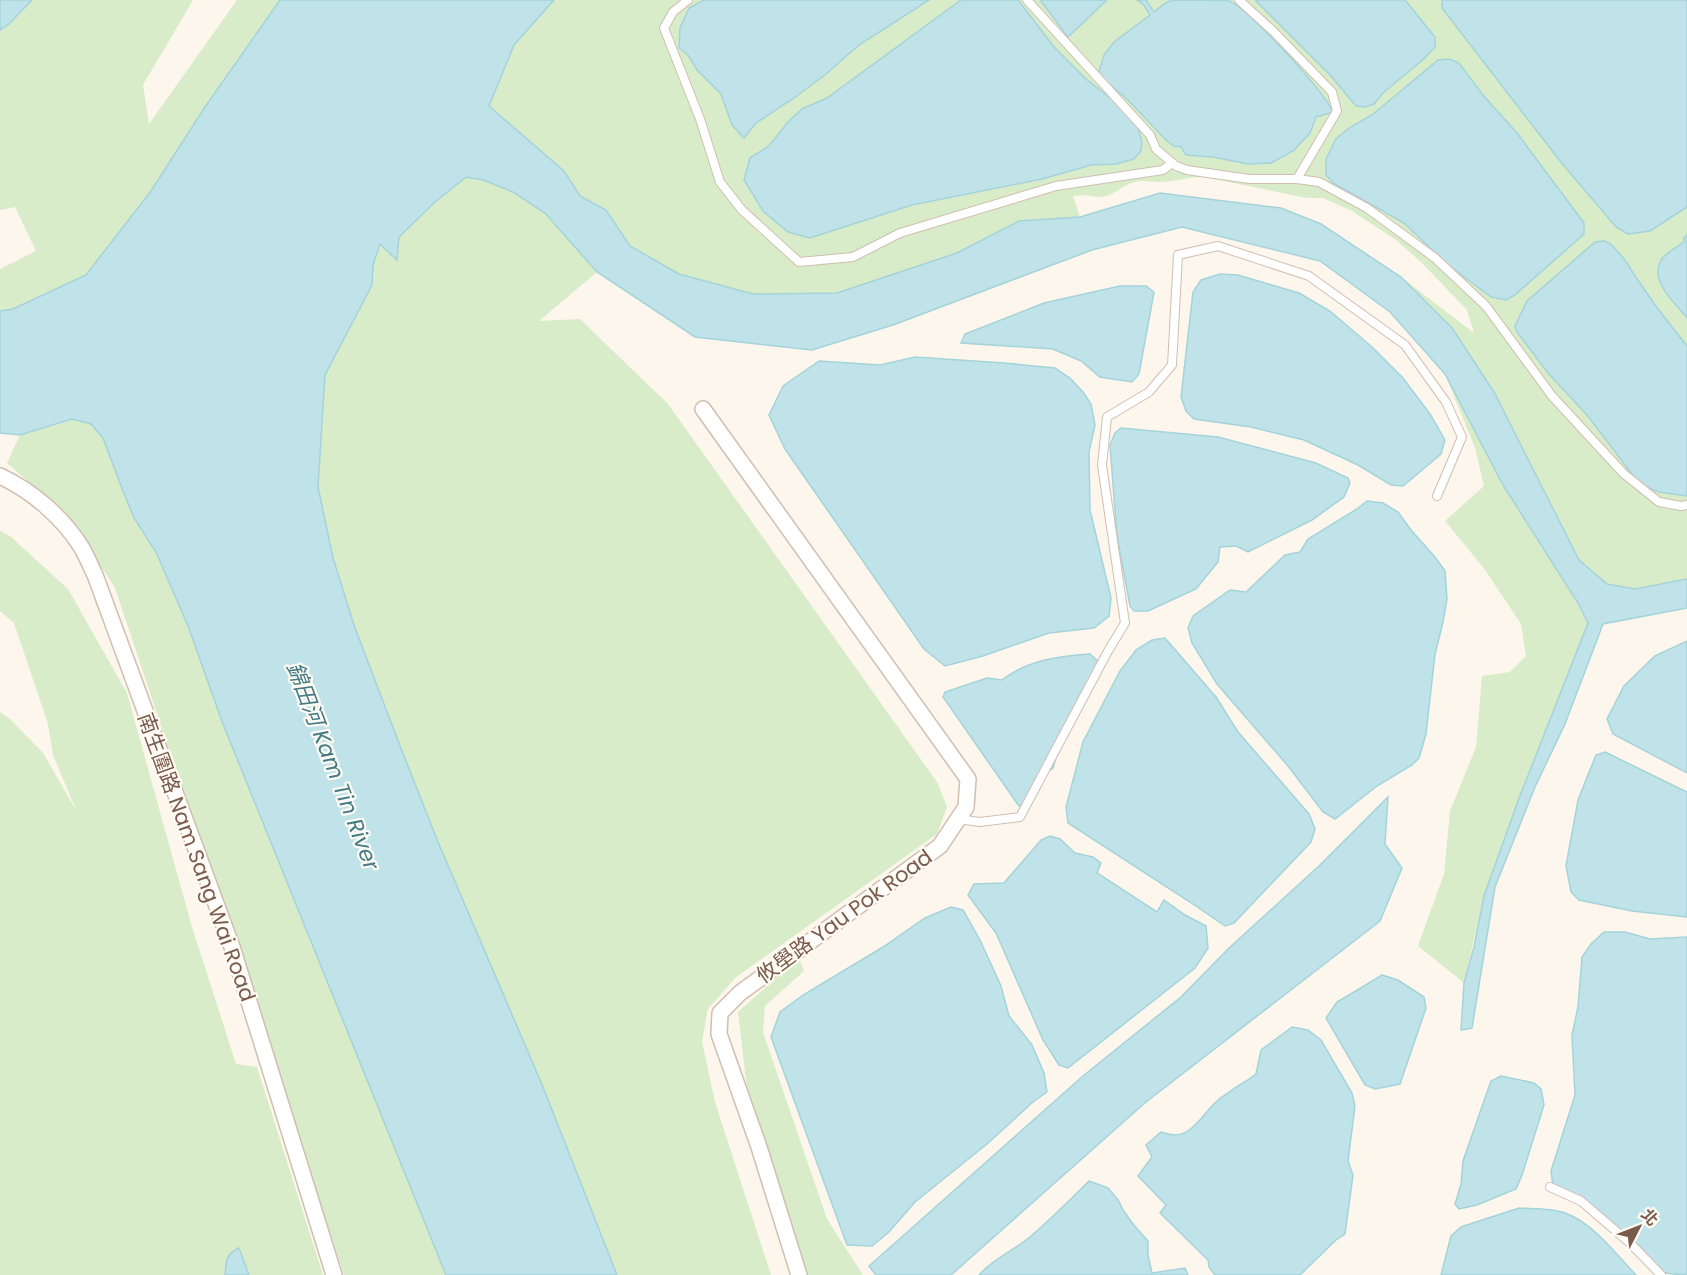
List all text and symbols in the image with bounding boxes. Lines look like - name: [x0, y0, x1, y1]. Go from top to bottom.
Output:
- water label: 錦田河 Kam Tin River: [279, 657, 387, 875]
- street label: 南生圍路 Nam Sang Wai Road: [131, 708, 263, 1006]
- street label: 攸壆路 Yau Pok Road: [750, 842, 938, 990]
- north arrow: [1609, 1197, 1669, 1257]
- text: 北: [1636, 1204, 1664, 1231]

